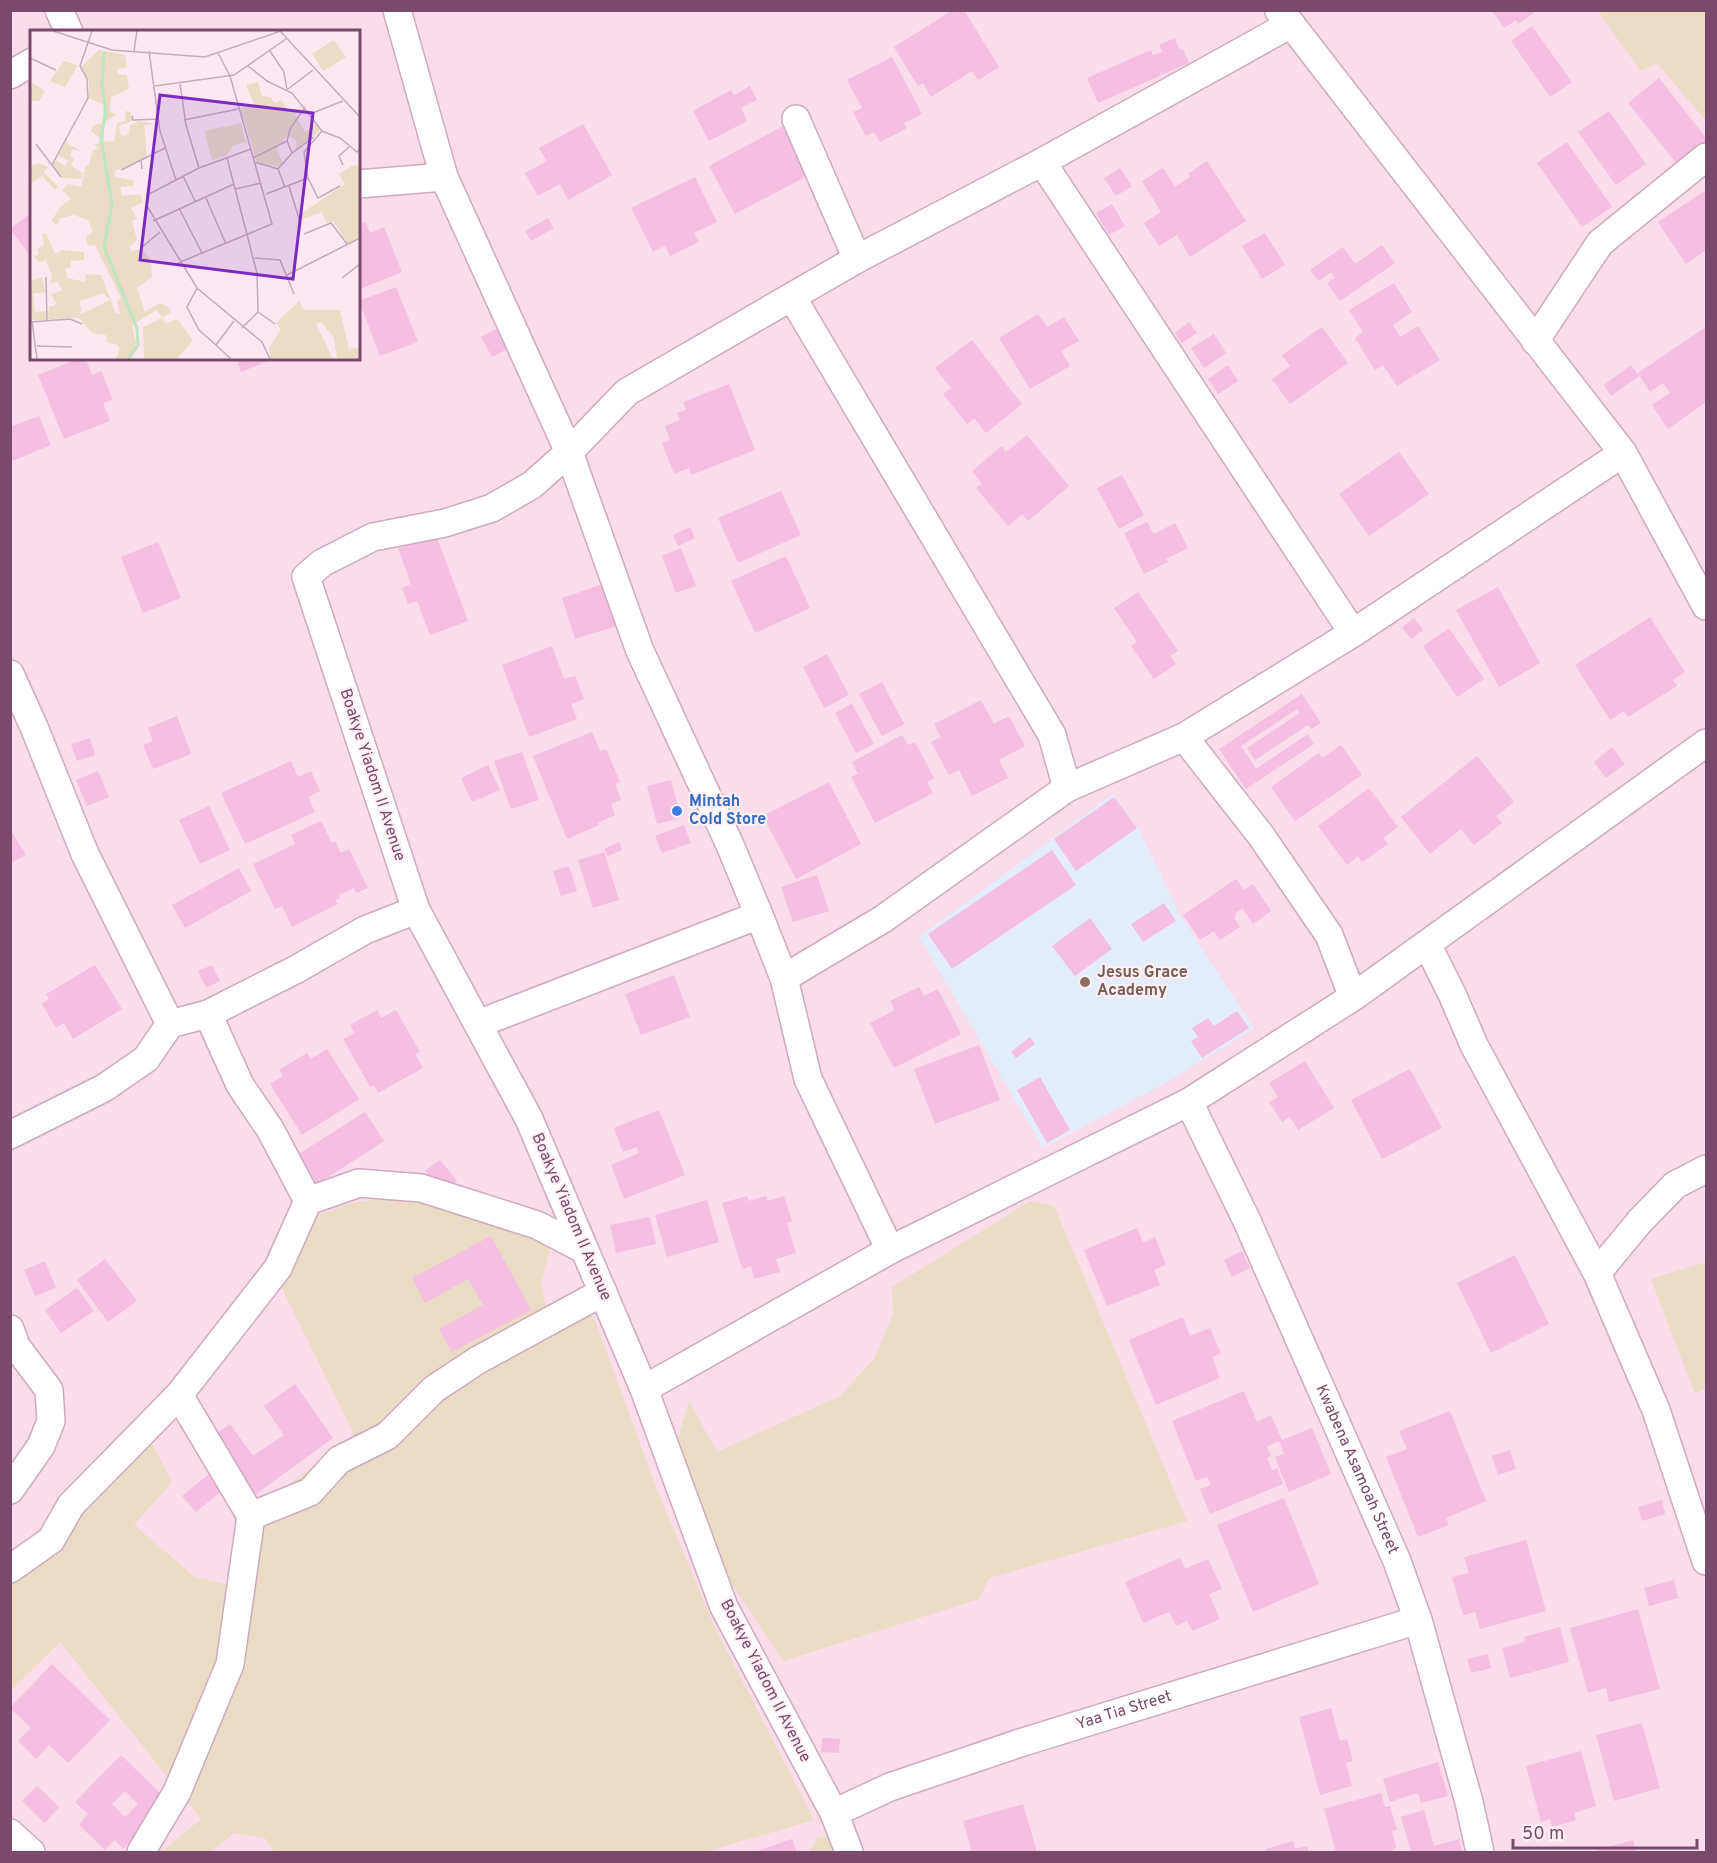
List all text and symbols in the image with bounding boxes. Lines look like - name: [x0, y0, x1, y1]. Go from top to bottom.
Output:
- inset map: [30, 30, 360, 360]
- street label: Boakye Yiadom II Avenue: [335, 686, 409, 864]
- place label: Mintah Cold Store: [689, 792, 766, 830]
- marker: Mintah Cold Store: [670, 804, 684, 818]
- place label: Jesus Grace Academy: [1097, 963, 1188, 1001]
- marker: Jesus Grace Academy: [1078, 975, 1092, 989]
- street label: Boakye Yiadom II Avenue: [527, 1130, 615, 1304]
- street label: Kwabena Asamoah Street: [1310, 1382, 1403, 1557]
- street label: Boakye Yiadom II Avenue: [715, 1596, 815, 1766]
- street label: Yaa Tia Street: [1074, 1687, 1174, 1735]
- scale bar: [1513, 1812, 1698, 1850]
- text: 50 m: [1522, 1823, 1564, 1846]

